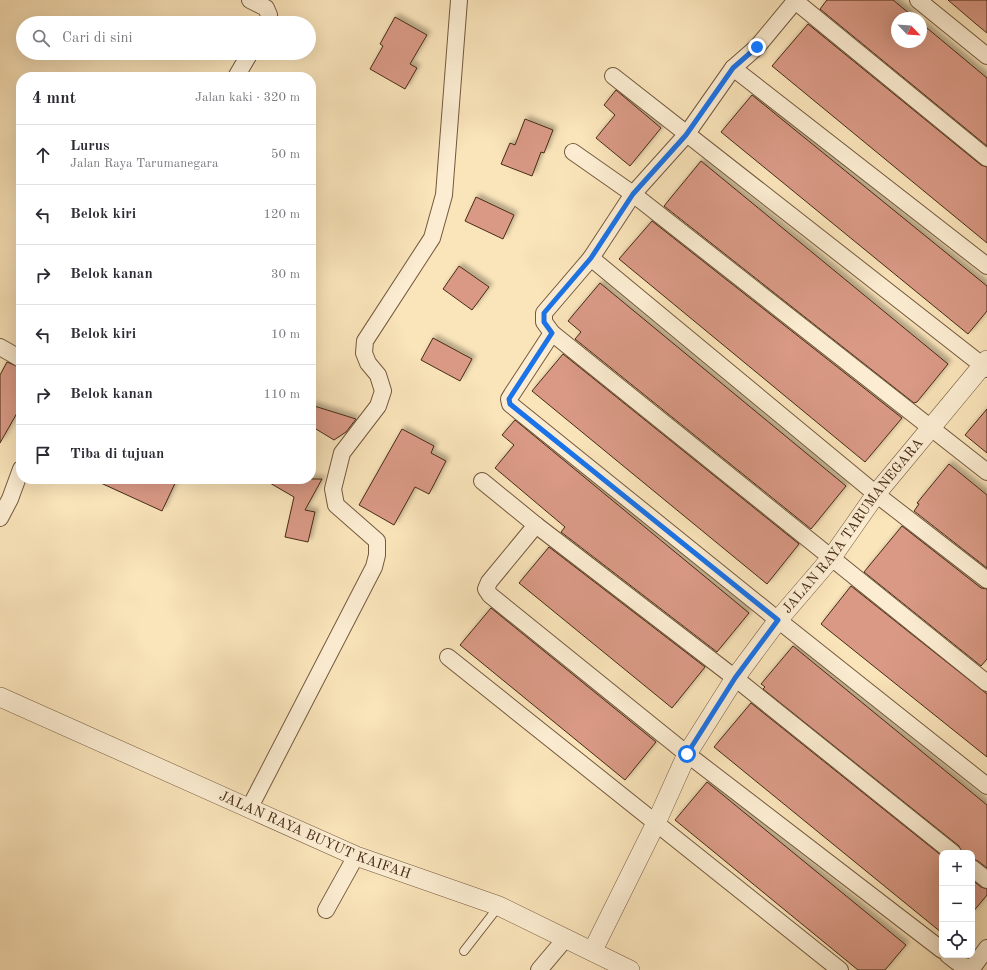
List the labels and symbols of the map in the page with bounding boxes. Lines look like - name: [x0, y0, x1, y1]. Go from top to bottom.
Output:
- north arrow: [891, 12, 927, 48]
- route end: [748, 38, 766, 56]
- street label: JALAN RAYA TARUMANEGARA: [780, 435, 926, 616]
- route start: [678, 745, 696, 763]
- street label: JALAN RAYA BUYUT KAIFAH: [217, 789, 413, 882]

